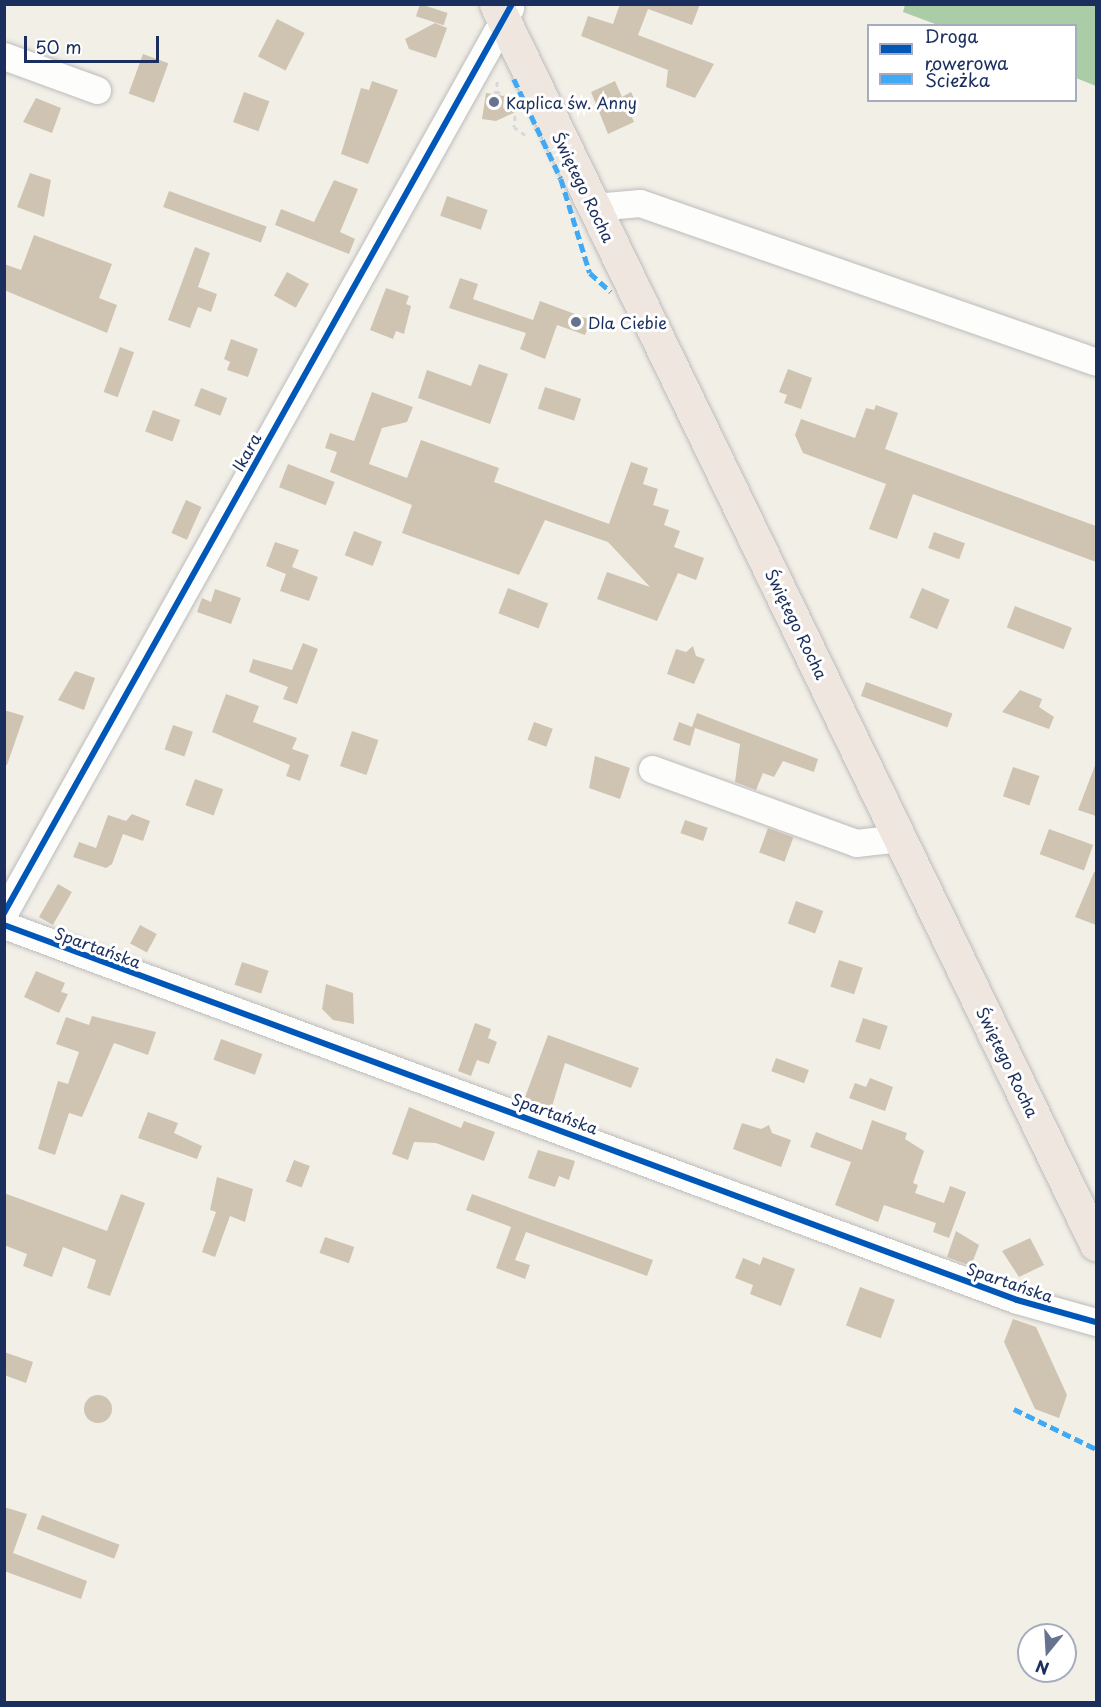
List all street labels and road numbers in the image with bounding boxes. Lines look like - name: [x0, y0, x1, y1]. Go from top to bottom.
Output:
- street label: Świętego Rocha: [549, 129, 619, 245]
- street label: Ikara: [228, 430, 264, 474]
- street label: Świętego Rocha: [762, 566, 832, 682]
- street label: Spartańska: [52, 923, 144, 971]
- street label: Świętego Rocha: [973, 1004, 1043, 1120]
- street label: Spartańska: [509, 1089, 601, 1137]
- street label: Spartańska: [964, 1258, 1056, 1306]

